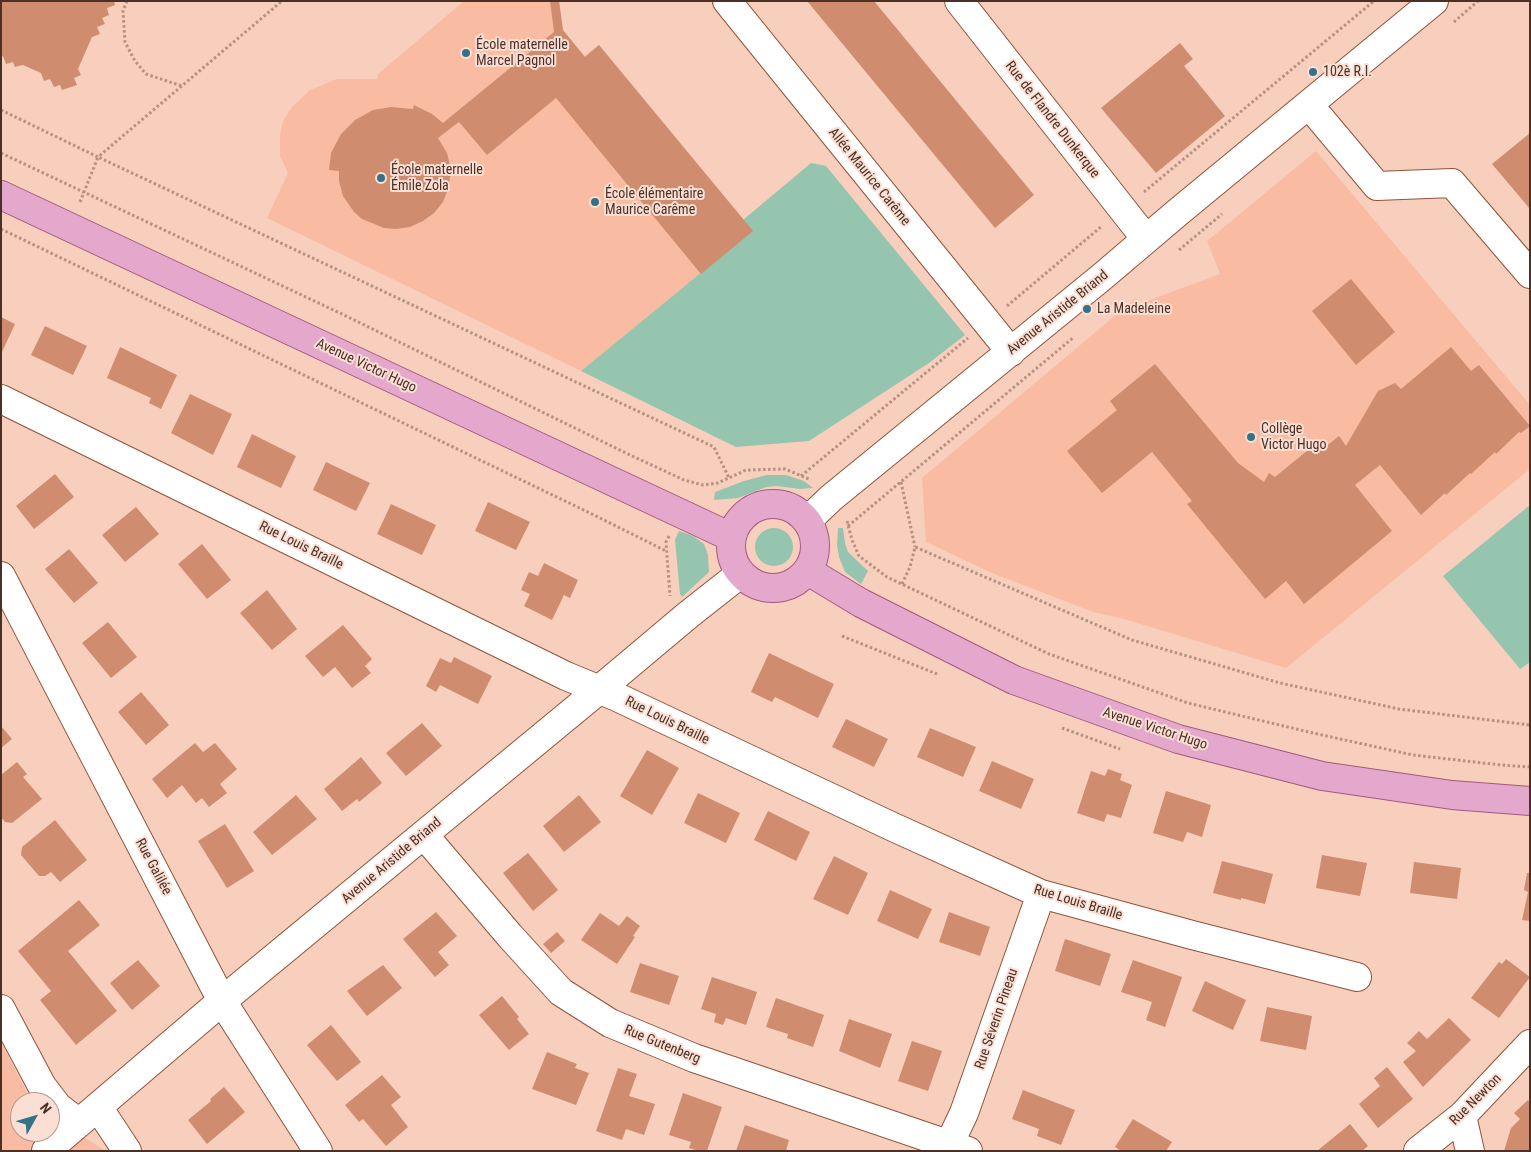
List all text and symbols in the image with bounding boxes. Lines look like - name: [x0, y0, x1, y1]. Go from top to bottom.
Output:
- place label: École maternelle Marcel Pagnol: [476, 37, 568, 70]
- marker: École maternelle Marcel Pagnol: [460, 47, 472, 59]
- street label: Rue de Flandre Dunkerque: [1001, 58, 1103, 182]
- place label: 102è R.I.: [1323, 64, 1372, 80]
- marker: 102è R.I.: [1307, 66, 1319, 78]
- street label: Allée Maurice Carême: [824, 125, 914, 229]
- place label: École maternelle Émile Zola: [391, 162, 483, 194]
- marker: École maternelle Émile Zola: [375, 172, 387, 184]
- place label: École élémentaire Maurice Carême: [605, 186, 703, 218]
- marker: École élémentaire Maurice Carême: [589, 196, 601, 208]
- street label: Avenue Aristide Briand: [1004, 267, 1112, 359]
- place label: La Madeleine: [1097, 301, 1171, 317]
- marker: La Madeleine: [1081, 303, 1093, 315]
- street label: Avenue Victor Hugo: [313, 335, 419, 397]
- place label: Collège Victor Hugo: [1261, 421, 1326, 454]
- marker: Collège Victor Hugo: [1245, 431, 1257, 443]
- street label: Rue Louis Braille: [256, 518, 346, 574]
- street label: Rue Louis Braille: [622, 693, 712, 749]
- street label: Avenue Victor Hugo: [1101, 704, 1209, 754]
- street label: Avenue Aristide Briand: [339, 814, 445, 908]
- street label: Rue Galilée: [131, 836, 175, 898]
- street label: Rue Louis Braille: [1032, 882, 1124, 924]
- street label: Rue Séverin Pineau: [972, 966, 1022, 1072]
- street label: Rue Gutenberg: [621, 1022, 703, 1068]
- street label: Rue Newton: [1447, 1071, 1505, 1129]
- north arrow: [10, 1092, 60, 1142]
- text: N: [37, 1100, 55, 1117]

